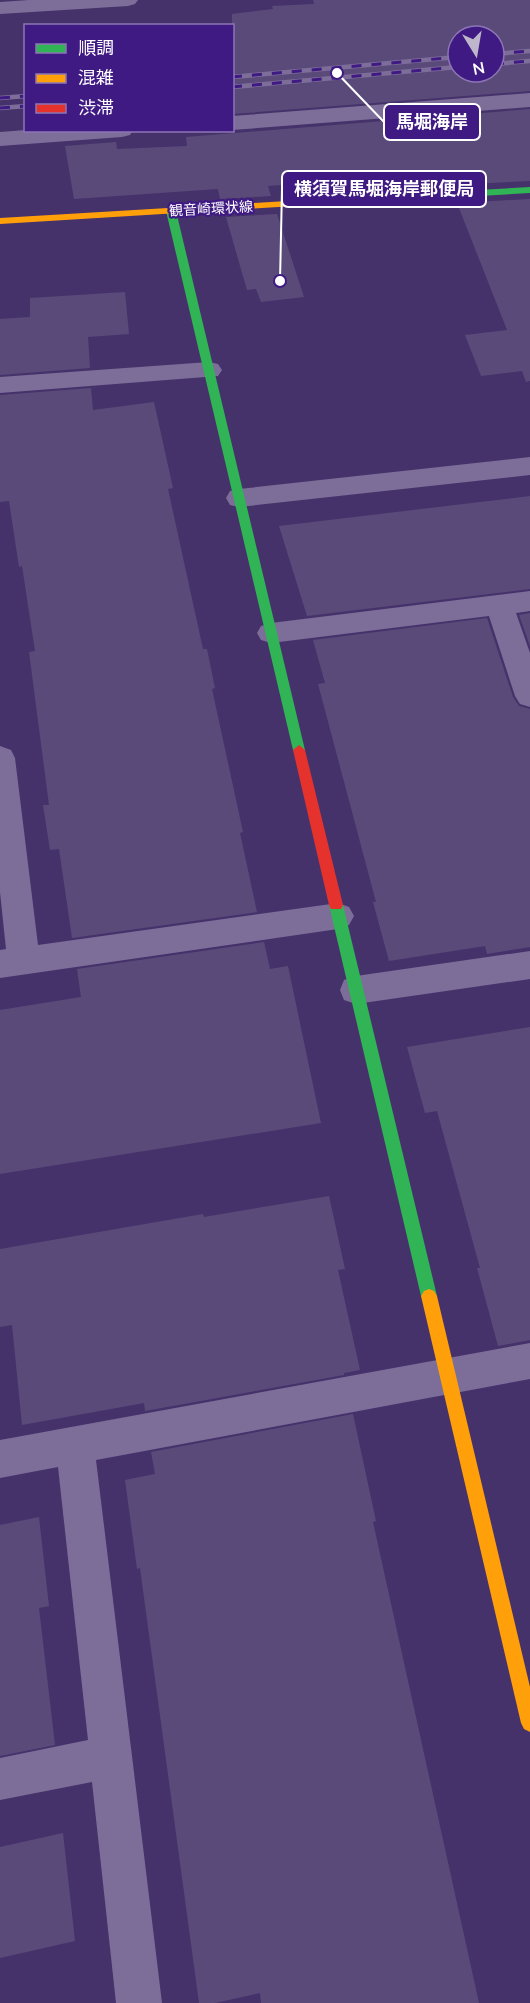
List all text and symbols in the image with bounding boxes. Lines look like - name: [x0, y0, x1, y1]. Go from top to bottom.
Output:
- legend: [24, 24, 234, 132]
- north arrow: [446, 24, 506, 84]
- text: 順調: [78, 36, 114, 60]
- text: N: [471, 56, 487, 80]
- text: 混雑: [78, 66, 114, 90]
- text: 渋滞: [78, 96, 114, 120]
- callout: 馬堀海岸: [384, 104, 480, 140]
- text: 馬堀海岸: [396, 110, 468, 134]
- callout: 横須賀馬堀海岸郵便局: [282, 171, 486, 207]
- text: 横須賀馬堀海岸郵便局: [294, 177, 474, 201]
- street label: 観音崎環状線: [169, 197, 253, 221]

